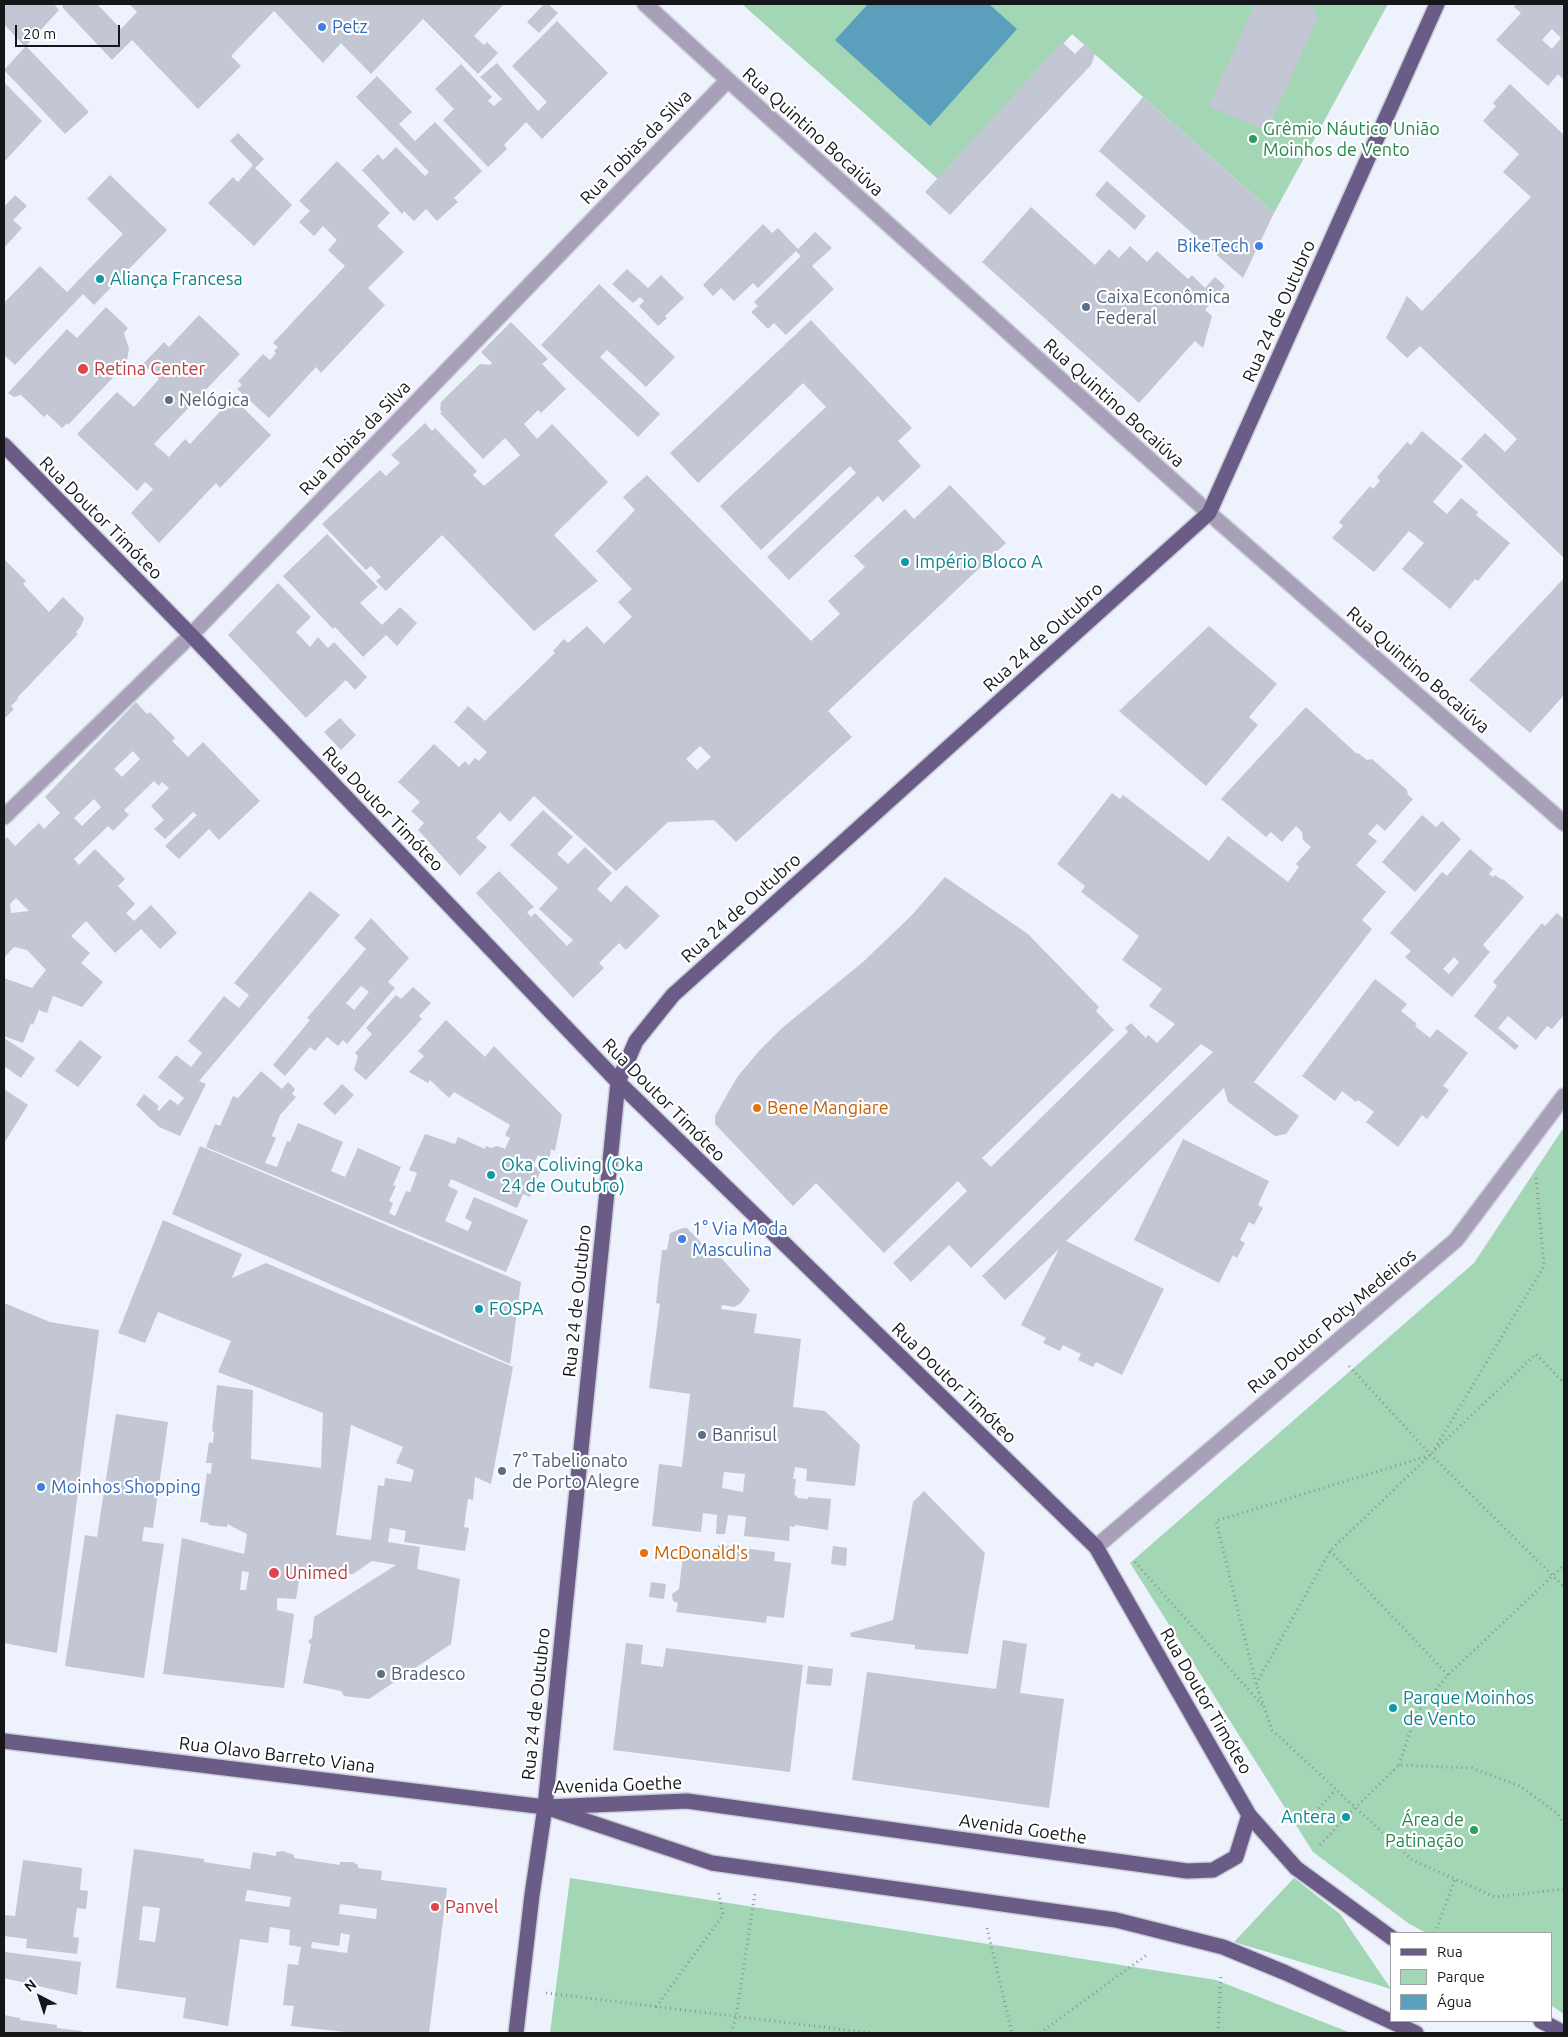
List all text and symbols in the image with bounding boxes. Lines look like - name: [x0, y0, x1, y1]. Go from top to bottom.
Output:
- scale bar: [18, 15, 122, 47]
- place label: Petz: [332, 16, 368, 38]
- marker: Petz: [316, 21, 328, 33]
- text: 20 m: [23, 25, 56, 42]
- street label: Rua Quintino Bocaiúva: [738, 63, 888, 201]
- street label: Rua Tobias da Silva: [576, 85, 696, 209]
- place label: Grêmio Náutico União Moinhos de Vento: [1263, 118, 1440, 160]
- marker: Grêmio Náutico União Moinhos de Vento: [1247, 133, 1259, 145]
- place label: BikeTech: [1177, 235, 1249, 257]
- street label: Rua 24 de Outubro: [1238, 237, 1320, 385]
- marker: BikeTech: [1253, 240, 1265, 252]
- place label: Aliança Francesa: [110, 268, 243, 290]
- marker: Aliança Francesa: [94, 273, 106, 285]
- place label: Caixa Econômica Federal: [1096, 286, 1230, 328]
- marker: Caixa Econômica Federal: [1080, 301, 1092, 313]
- street label: Rua Quintino Bocaiúva: [1039, 334, 1189, 472]
- place label: Retina Center: [94, 358, 205, 380]
- marker: Retina Center: [76, 362, 90, 376]
- street label: Rua Tobias da Silva: [295, 376, 415, 500]
- place label: Nelógica: [179, 389, 249, 411]
- marker: Nelógica: [163, 394, 175, 406]
- street label: Rua Doutor Timóteo: [35, 452, 167, 584]
- place label: Império Bloco A: [915, 551, 1043, 573]
- marker: Império Bloco A: [899, 556, 911, 568]
- street label: Rua 24 de Outubro: [979, 578, 1107, 696]
- street label: Rua Quintino Bocaiúva: [1342, 602, 1494, 738]
- street label: Rua Doutor Timóteo: [318, 742, 448, 876]
- street label: Rua 24 de Outubro: [677, 849, 805, 967]
- street label: Rua Doutor Timóteo: [598, 1034, 730, 1166]
- place label: Bene Mangiare: [767, 1097, 889, 1119]
- marker: Bene Mangiare: [751, 1102, 763, 1114]
- place label: Oka Coliving (Oka 24 de Outubro): [501, 1154, 644, 1196]
- marker: Oka Coliving (Oka 24 de Outubro): [485, 1169, 497, 1181]
- place label: 1° Via Moda Masculina: [692, 1218, 788, 1260]
- street label: Rua 24 de Outubro: [558, 1224, 596, 1378]
- marker: 1° Via Moda Masculina: [676, 1233, 688, 1245]
- street label: Rua Doutor Poty Medeiros: [1243, 1244, 1421, 1398]
- place label: FOSPA: [489, 1298, 544, 1320]
- marker: FOSPA: [473, 1303, 485, 1315]
- street label: Rua Doutor Timóteo: [887, 1318, 1021, 1448]
- place label: Banrisul: [712, 1424, 777, 1446]
- marker: Banrisul: [696, 1429, 708, 1441]
- place label: 7° Tabelionato de Porto Alegre: [512, 1450, 640, 1492]
- marker: 7° Tabelionato de Porto Alegre: [496, 1465, 508, 1477]
- place label: Moinhos Shopping: [51, 1476, 201, 1498]
- marker: Moinhos Shopping: [35, 1481, 47, 1493]
- place label: McDonald's: [654, 1542, 748, 1564]
- marker: McDonald's: [638, 1547, 650, 1559]
- place label: Unimed: [285, 1562, 348, 1584]
- marker: Unimed: [267, 1566, 281, 1580]
- street label: Rua Doutor Timóteo: [1155, 1624, 1257, 1778]
- street label: Rua 24 de Outubro: [517, 1627, 555, 1781]
- place label: Bradesco: [391, 1663, 466, 1685]
- marker: Bradesco: [375, 1668, 387, 1680]
- place label: Parque Moinhos de Vento: [1403, 1687, 1534, 1730]
- marker: Parque Moinhos de Vento: [1387, 1702, 1399, 1714]
- street label: Rua Olavo Barreto Viana: [178, 1732, 376, 1778]
- street label: Avenida Goethe: [553, 1772, 683, 1798]
- place label: Antera: [1281, 1806, 1336, 1828]
- street label: Avenida Goethe: [958, 1809, 1088, 1849]
- place label: Área de Patinação: [1385, 1809, 1464, 1852]
- marker: Antera: [1340, 1811, 1352, 1823]
- marker: Área de Patinação: [1468, 1824, 1480, 1836]
- place label: Panvel: [445, 1896, 498, 1918]
- marker: Panvel: [429, 1901, 441, 1913]
- legend: [1390, 1932, 1553, 2022]
- text: Rua: [1437, 1943, 1463, 1960]
- text: Parque: [1437, 1968, 1485, 1985]
- north arrow: [15, 1972, 65, 2022]
- text: N: [21, 1976, 39, 1995]
- text: Água: [1437, 1993, 1472, 2010]

